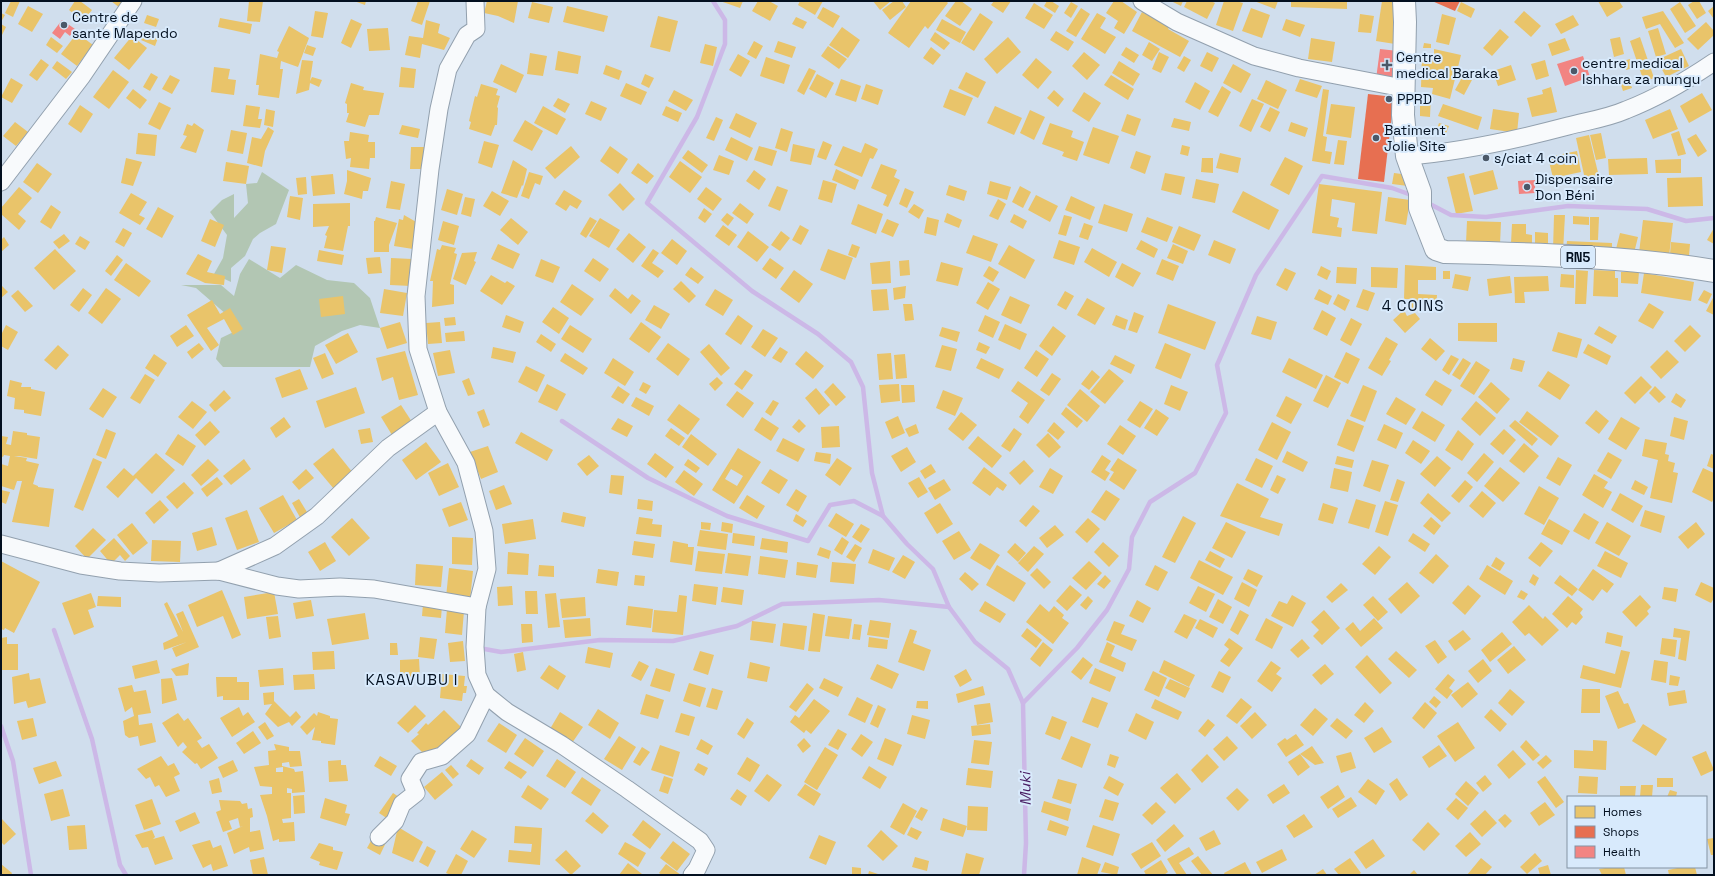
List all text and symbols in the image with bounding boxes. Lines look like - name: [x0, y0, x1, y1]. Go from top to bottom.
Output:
- place label: Centre de sante Mapendo: [72, 8, 178, 42]
- marker: Centre de sante Mapendo: [59, 20, 69, 30]
- place label: Centre medical Baraka: [1396, 48, 1498, 82]
- place label: centre medical Ishhara za mungu: [1582, 54, 1700, 88]
- marker: Centre medical Baraka: [1381, 59, 1393, 71]
- marker: centre medical Ishhara za mungu: [1569, 66, 1579, 76]
- place label: PPRD: [1397, 90, 1432, 108]
- marker: PPRD: [1384, 94, 1394, 104]
- place label: Batiment Jolie Site: [1384, 121, 1446, 155]
- marker: Batiment Jolie Site: [1371, 133, 1381, 143]
- place label: s/ciat 4 coin: [1494, 149, 1577, 167]
- marker: s/ciat 4 coin: [1481, 153, 1491, 163]
- place label: Dispensaire Don Béni: [1535, 170, 1613, 204]
- marker: Dispensaire Don Béni: [1522, 182, 1532, 192]
- road number: RN5: [1561, 246, 1595, 268]
- district label: 4 COINS: [1382, 296, 1444, 315]
- district label: KASAVUBU I: [365, 670, 459, 689]
- water label: Muki: [1015, 770, 1035, 806]
- legend: [1567, 796, 1707, 868]
- text: Homes: [1603, 804, 1642, 820]
- text: Shops: [1603, 824, 1639, 840]
- text: Health: [1603, 844, 1641, 860]

